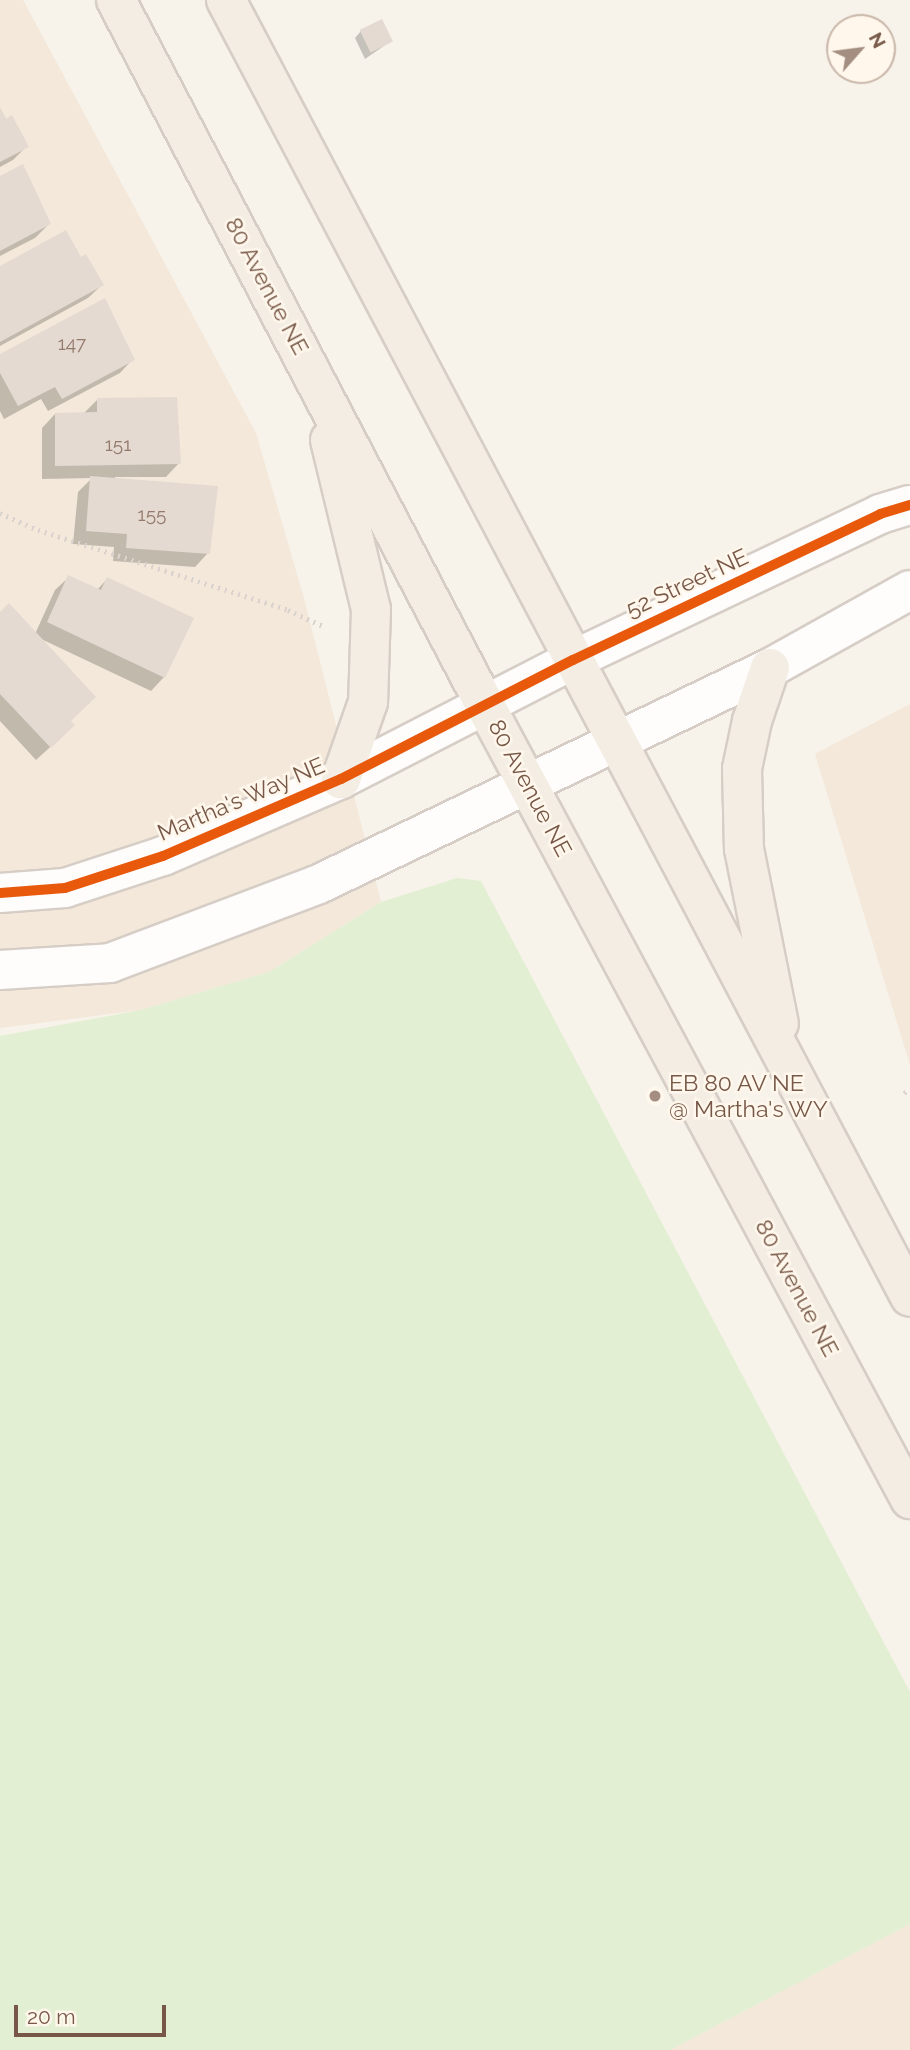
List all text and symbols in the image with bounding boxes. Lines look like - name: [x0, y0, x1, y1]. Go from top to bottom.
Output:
- north arrow: [826, 14, 896, 84]
- text: N: [865, 29, 891, 52]
- street label: 80 Avenue NE: [219, 212, 315, 360]
- house number: 147: [58, 333, 86, 355]
- house number: 151: [105, 434, 131, 456]
- house number: 155: [138, 504, 166, 526]
- street label: 52 Street NE: [621, 543, 753, 623]
- street label: 80 Avenue NE: [482, 714, 578, 862]
- street label: Martha's Way NE: [153, 751, 329, 847]
- place label: EB 80 AV NE @ Martha's WY: [669, 1069, 828, 1123]
- marker: EB 80 AV NE @ Martha's WY: [647, 1088, 663, 1104]
- street label: 80 Avenue NE: [749, 1214, 845, 1362]
- scale bar: [18, 1990, 170, 2034]
- text: 20 m: [27, 2004, 75, 2029]

